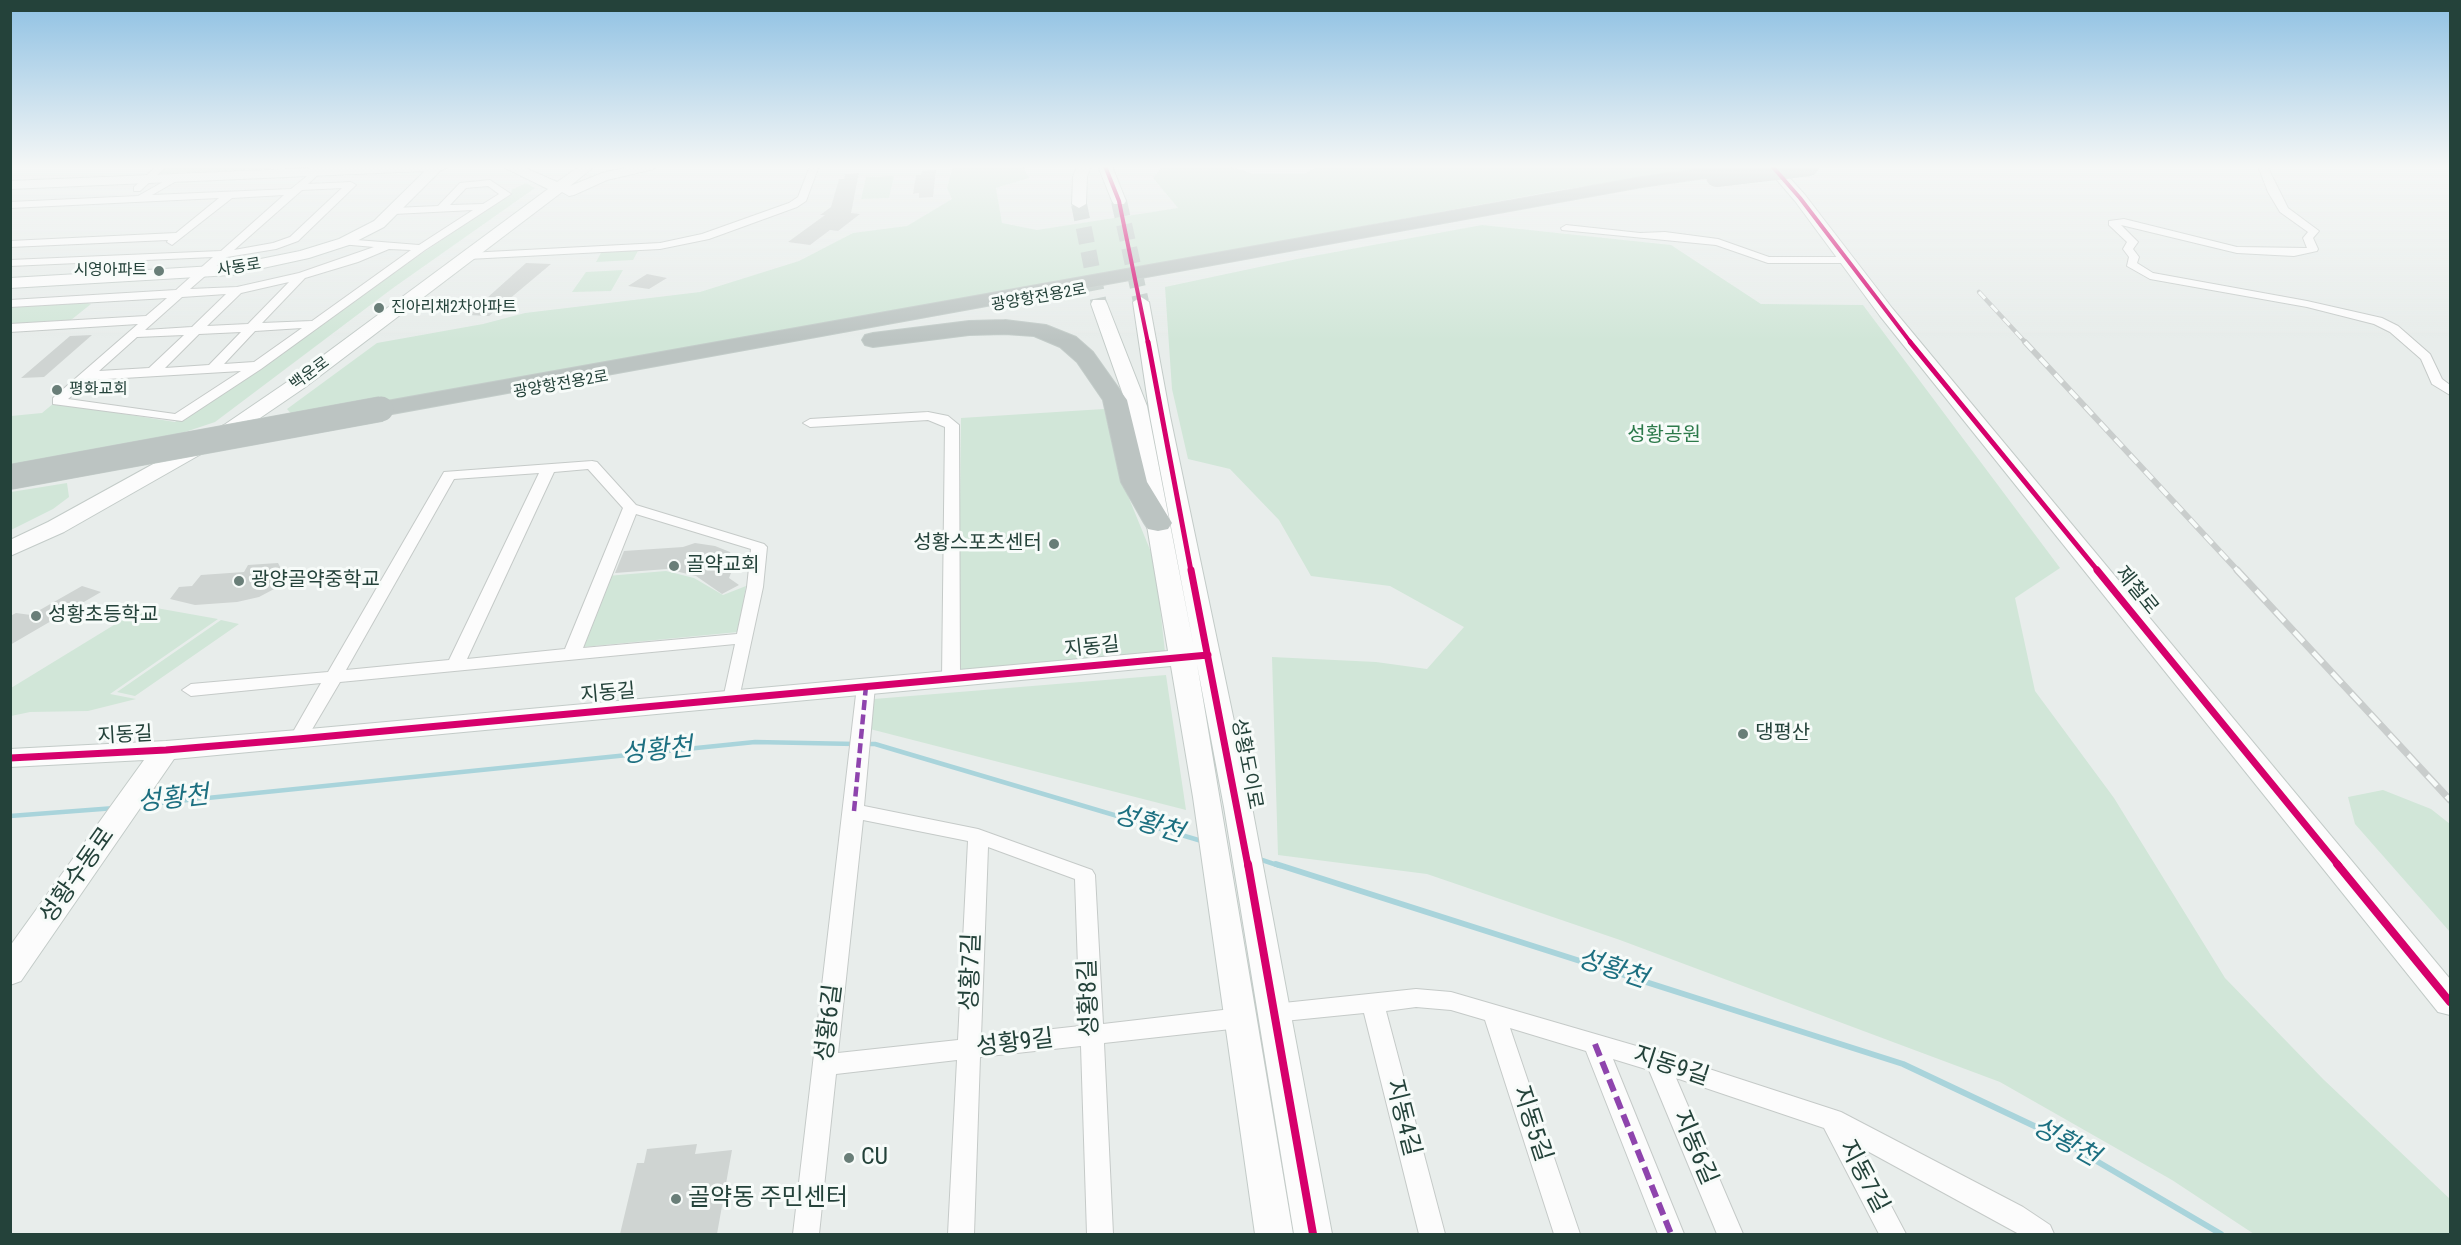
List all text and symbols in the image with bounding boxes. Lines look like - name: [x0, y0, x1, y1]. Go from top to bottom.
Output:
- street label: 사동로: [216, 255, 262, 281]
- place label: 시영아파트: [73, 261, 147, 281]
- marker: 시영아파트: [152, 264, 166, 278]
- street label: 광양항전용2로: [990, 280, 1088, 316]
- place label: 진아리채2차아파트: [391, 298, 517, 318]
- marker: 진아리채2차아파트: [372, 301, 386, 315]
- street label: 백운로: [286, 353, 334, 395]
- street label: 광양항전용2로: [512, 367, 610, 403]
- place label: 평화교회: [69, 380, 128, 400]
- marker: 평화교회: [50, 383, 64, 397]
- park label: 성황공원: [1627, 424, 1701, 448]
- place label: 성황스포츠센터: [913, 532, 1042, 556]
- marker: 성황스포츠센터: [1047, 537, 1061, 551]
- place label: 골약교회: [686, 554, 760, 578]
- marker: 골약교회: [667, 559, 681, 573]
- street label: 제철로: [2109, 562, 2163, 620]
- place label: 광양골약중학교: [251, 569, 380, 593]
- marker: 광양골약중학교: [232, 574, 246, 588]
- place label: 성황초등학교: [48, 604, 158, 628]
- marker: 성황초등학교: [29, 609, 43, 623]
- street label: 지동길: [1063, 633, 1121, 663]
- street label: 지동길: [579, 680, 637, 708]
- street label: 성황도이로: [1225, 717, 1267, 811]
- place label: 댕평산: [1755, 722, 1810, 746]
- street label: 지동길: [97, 723, 153, 749]
- marker: 댕평산: [1736, 727, 1750, 741]
- water label: 성황천: [620, 733, 694, 771]
- water label: 성황천: [136, 781, 210, 819]
- water label: 성황천: [1109, 800, 1187, 850]
- street label: 성황수동로: [35, 823, 121, 929]
- street label: 성황7길: [956, 932, 988, 1012]
- water label: 성황천: [1573, 944, 1651, 996]
- street label: 성황8길: [1074, 958, 1106, 1038]
- street label: 성황6길: [811, 982, 849, 1064]
- street label: 성황9길: [974, 1025, 1056, 1063]
- street label: 지동9길: [1629, 1041, 1713, 1093]
- street label: 지동4길: [1379, 1077, 1425, 1159]
- street label: 지동5길: [1505, 1082, 1557, 1166]
- street label: 지동6길: [1665, 1106, 1723, 1190]
- water label: 성황천: [2026, 1112, 2104, 1174]
- street label: 지동7길: [1832, 1136, 1894, 1218]
- place label: CU: [861, 1144, 888, 1172]
- marker: CU: [842, 1151, 856, 1165]
- place label: 골약동 주민센터: [688, 1185, 848, 1213]
- marker: 골약동 주민센터: [669, 1192, 683, 1206]

